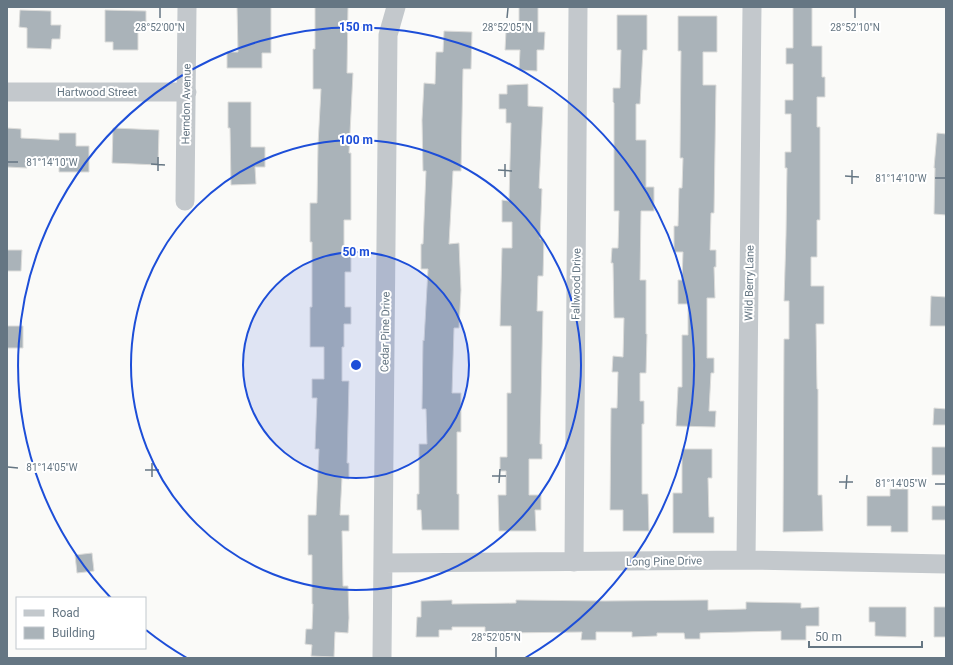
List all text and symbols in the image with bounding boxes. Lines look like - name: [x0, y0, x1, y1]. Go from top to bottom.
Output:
- text: 150 m: [339, 20, 373, 34]
- text: 28°52'00"N: [135, 22, 185, 33]
- text: 28°52'05"N: [482, 22, 532, 33]
- text: 28°52'10"N: [830, 22, 880, 33]
- street label: Herndon Avenue: [179, 63, 194, 144]
- street label: Hartwood Street: [57, 86, 137, 99]
- text: 100 m: [339, 133, 373, 147]
- text: 81°14'10"W: [26, 157, 78, 168]
- text: 81°14'10"W: [875, 173, 927, 184]
- text: 50 m: [342, 245, 370, 259]
- street label: Wild Berry Lane: [742, 245, 757, 321]
- street label: Fallwood Drive: [569, 248, 584, 320]
- street label: Cedar Pine Drive: [378, 291, 393, 372]
- centre of rings: [349, 358, 363, 372]
- text: 81°14'05"W: [26, 462, 78, 473]
- text: 81°14'05"W: [875, 478, 927, 489]
- street label: Long Pine Drive: [626, 554, 702, 569]
- legend: [16, 597, 146, 649]
- text: Road: [52, 606, 80, 620]
- scale bar: [809, 623, 922, 649]
- text: Building: [52, 626, 95, 640]
- text: 50 m: [815, 630, 842, 644]
- text: 28°52'05"N: [471, 632, 521, 643]

